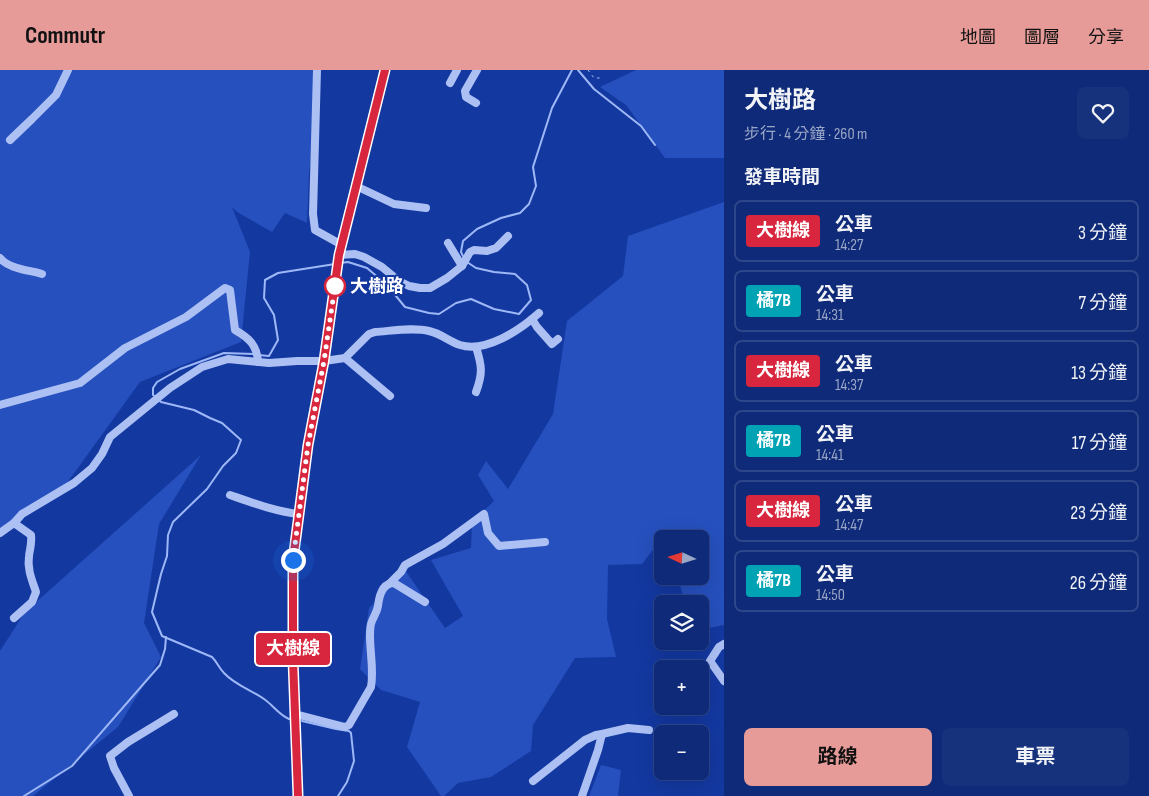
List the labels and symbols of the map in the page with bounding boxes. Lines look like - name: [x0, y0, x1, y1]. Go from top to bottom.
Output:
- marker: 大樹路: [324, 275, 346, 297]
- place label: 大樹路: [350, 276, 404, 297]
- north arrow: [654, 530, 709, 585]
- your location: [281, 548, 306, 573]
- line badge: 大樹線: [264, 633, 322, 665]

